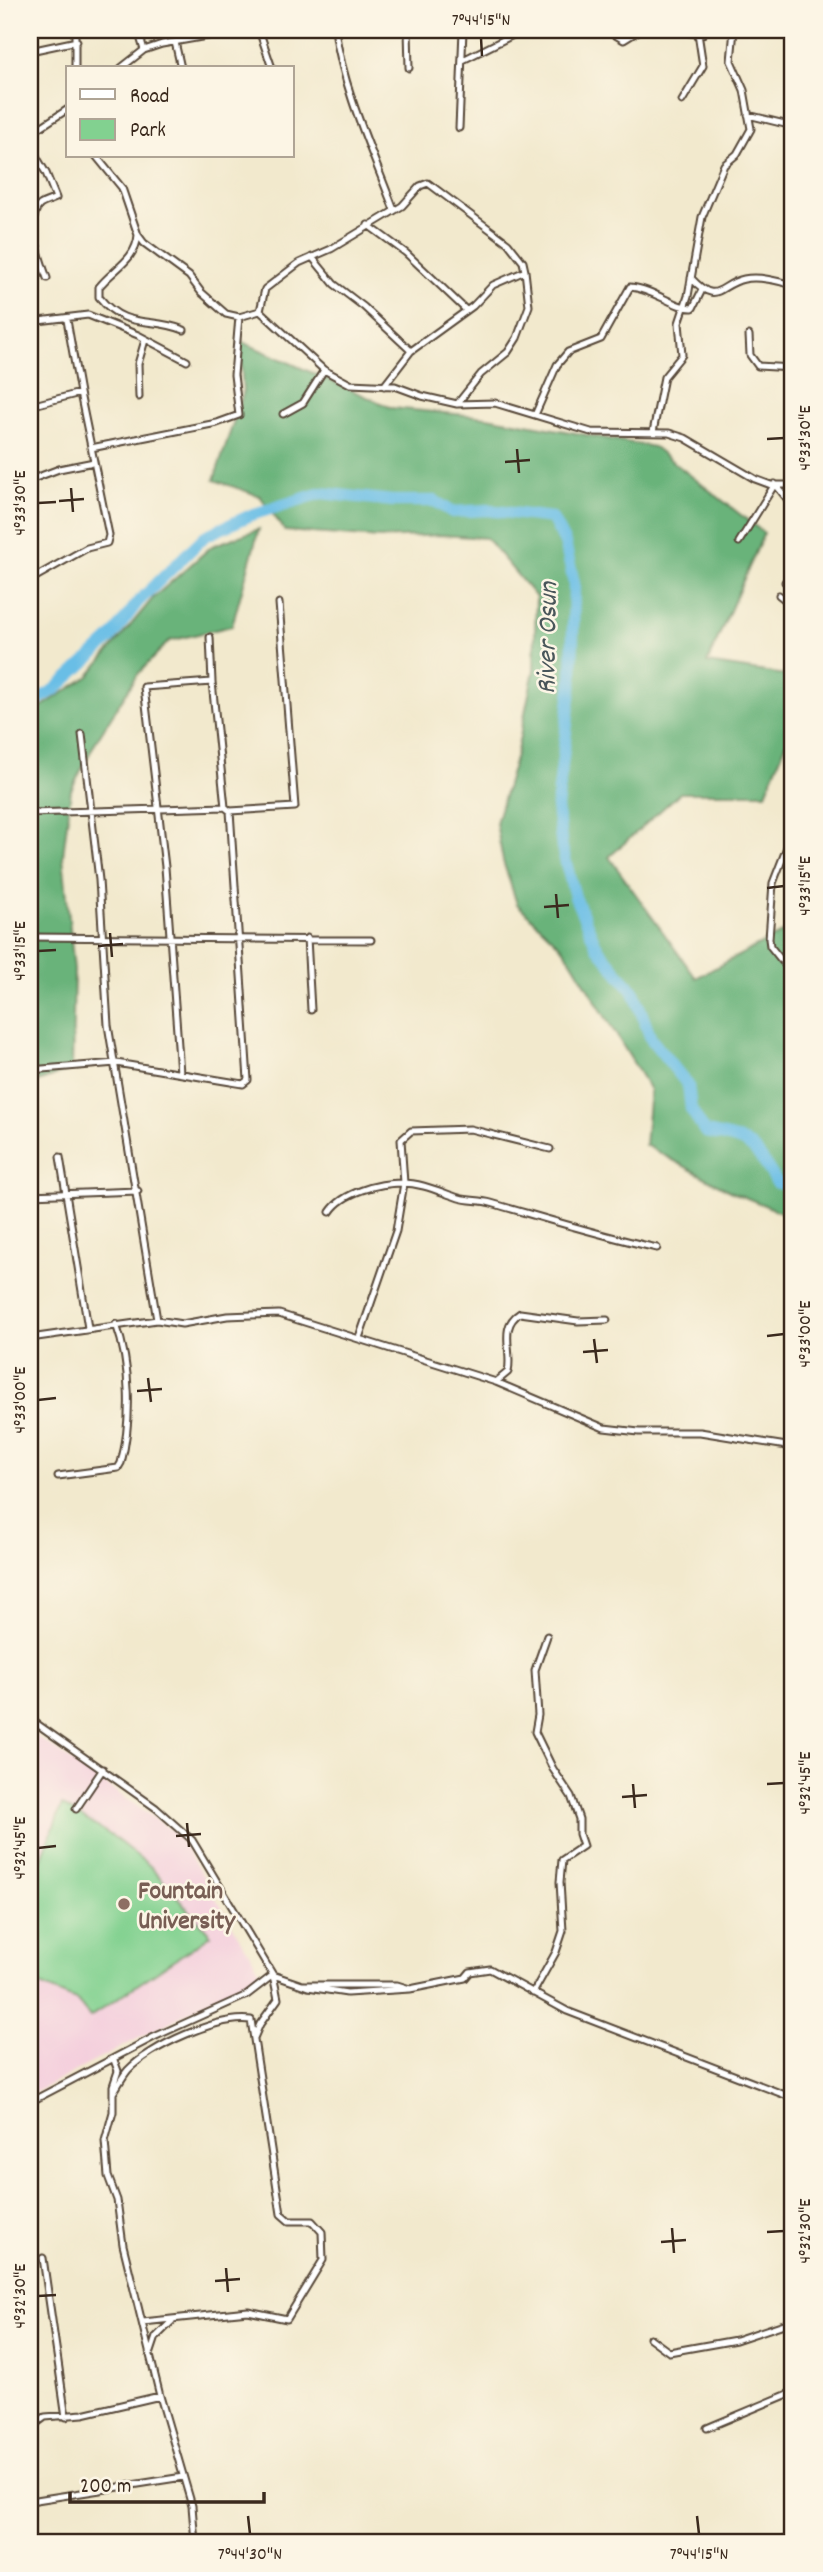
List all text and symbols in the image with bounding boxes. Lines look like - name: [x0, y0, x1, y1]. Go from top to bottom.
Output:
- text: 7°44'15"N: [452, 9, 510, 34]
- legend: [66, 66, 294, 158]
- text: Road: [130, 83, 169, 113]
- text: Park: [130, 117, 166, 147]
- text: 4°33'30"E: [794, 405, 819, 471]
- text: 4°33'30"E: [9, 470, 34, 536]
- water label: River Osun: [529, 580, 571, 695]
- text: 4°33'15"E: [794, 856, 819, 916]
- text: 4°33'15"E: [9, 921, 34, 981]
- text: 4°33'00"E: [794, 1301, 819, 1367]
- text: 4°33'00"E: [9, 1367, 34, 1433]
- text: 4°32'45"E: [794, 1751, 819, 1815]
- text: 4°32'45"E: [9, 1816, 34, 1880]
- place label: Fountain University: [138, 1874, 237, 1941]
- marker: Fountain University: [116, 1896, 132, 1912]
- text: 4°32'30"E: [794, 2198, 819, 2264]
- text: 4°32'30"E: [9, 2263, 34, 2329]
- scale bar: [70, 2460, 264, 2504]
- text: 200 m: [80, 2473, 131, 2503]
- text: 7°44'30"N: [218, 2543, 282, 2568]
- text: 7°44'15"N: [670, 2543, 728, 2568]

